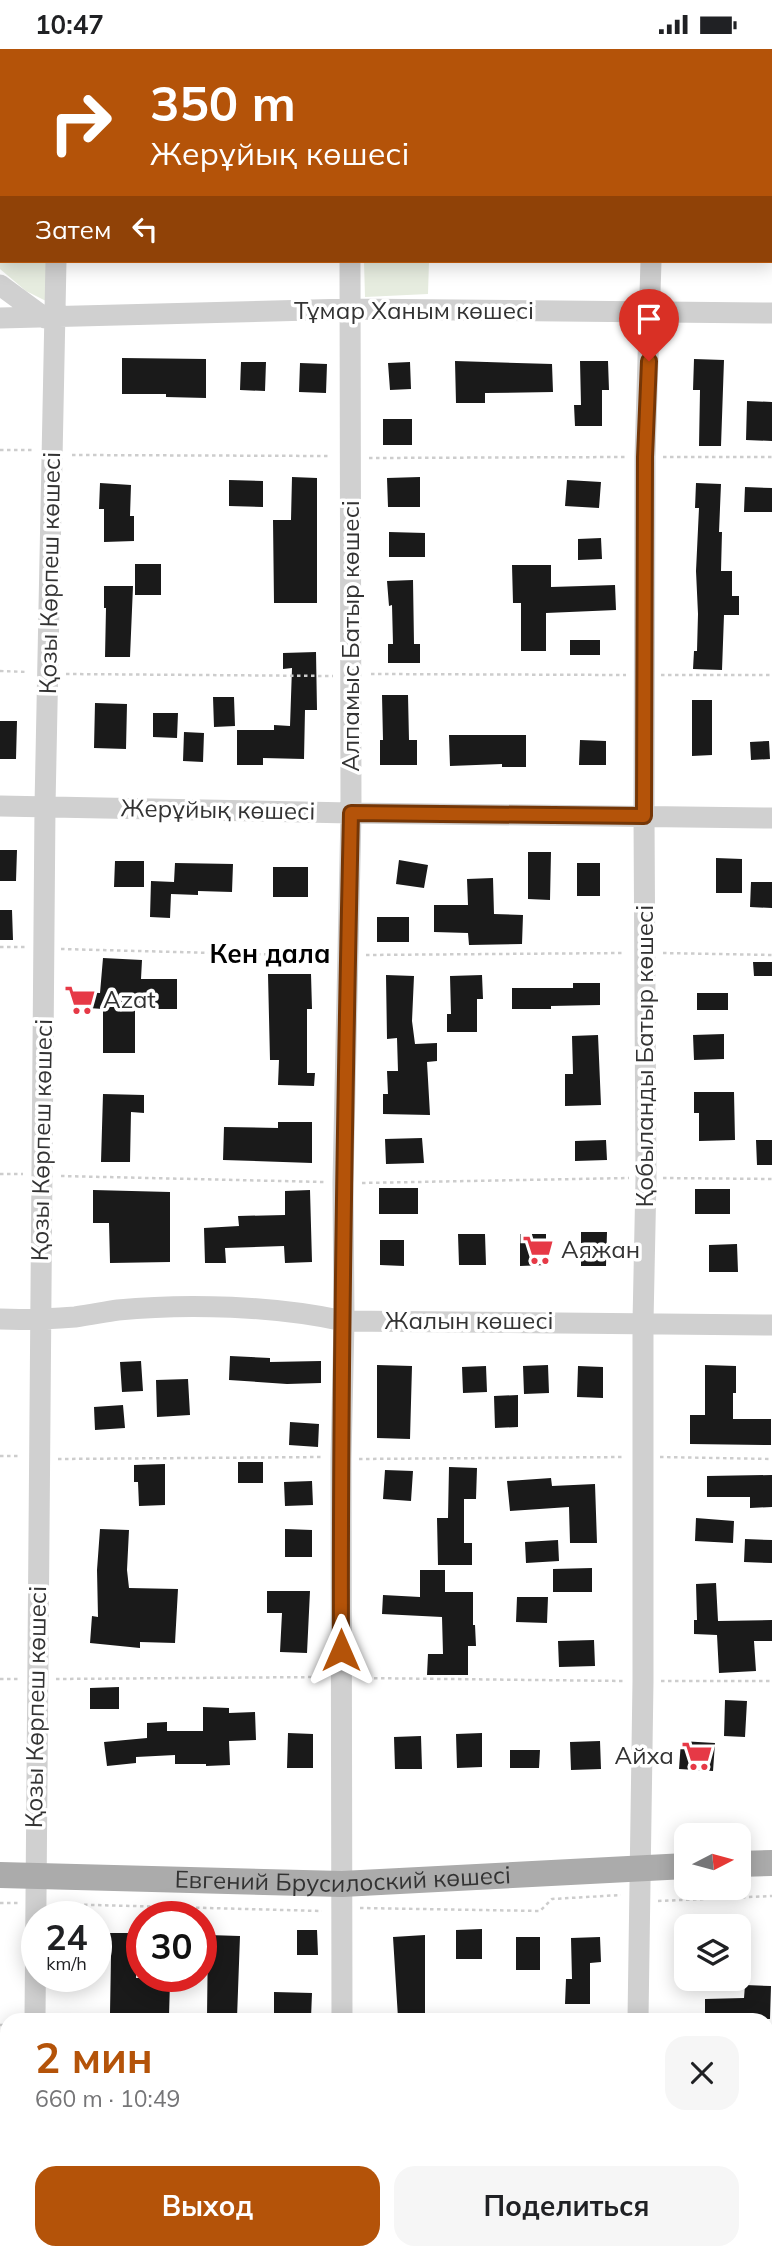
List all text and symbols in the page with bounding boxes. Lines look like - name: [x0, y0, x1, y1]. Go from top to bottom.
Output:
- text: 10:47: [35, 8, 104, 41]
- text: 350 m: [150, 72, 296, 133]
- icon: right: [35, 77, 126, 168]
- text: Жерұйық көшесі: [150, 133, 409, 173]
- icon: left: [126, 210, 164, 248]
- text: Затем: [35, 213, 112, 246]
- pin: [619, 289, 679, 361]
- street label: Тұмар Ханым көшесі: [294, 295, 534, 325]
- icon: arrive: [630, 300, 668, 338]
- street label: Қозы Көрпеш көшесі: [32, 452, 66, 694]
- street label: Алпамыс Батыр көшесі: [335, 500, 365, 772]
- street label: Жерұйық көшесі: [120, 792, 316, 826]
- street label: Қобыланды Батыр көшесі: [629, 905, 659, 1207]
- district label: Кен дала: [210, 937, 330, 970]
- supermarket icon: Azat: [63, 983, 97, 1017]
- place label: Azat: [103, 984, 156, 1014]
- street label: Қозы Көрпеш көшесі: [24, 1019, 58, 1261]
- supermarket icon: Аяжан: [521, 1233, 555, 1267]
- place label: Аяжан: [561, 1234, 640, 1264]
- street label: Жалын көшесі: [385, 1305, 553, 1335]
- street label: Қозы Көрпеш көшесі: [18, 1586, 52, 1828]
- position arrow: [304, 1613, 378, 1687]
- supermarket icon: Айха: [680, 1739, 714, 1773]
- place label: Айха: [615, 1740, 674, 1770]
- north arrow: [674, 1823, 751, 1901]
- map controls: [674, 1823, 751, 1991]
- street label: Евгений Брусилоский көшесі: [174, 1859, 512, 1898]
- speed limit sign: 30: [126, 1901, 217, 1992]
- button: layers: [674, 1914, 751, 1991]
- text: 24: [45, 1915, 88, 1959]
- text: km/h: [46, 1952, 87, 1975]
- text: 2 мин: [35, 2031, 153, 2084]
- button: close: [665, 2036, 739, 2110]
- text: 660 m · 10:49: [35, 2084, 180, 2113]
- button: Выход: [35, 2166, 380, 2246]
- button: Поделиться: [394, 2166, 739, 2246]

